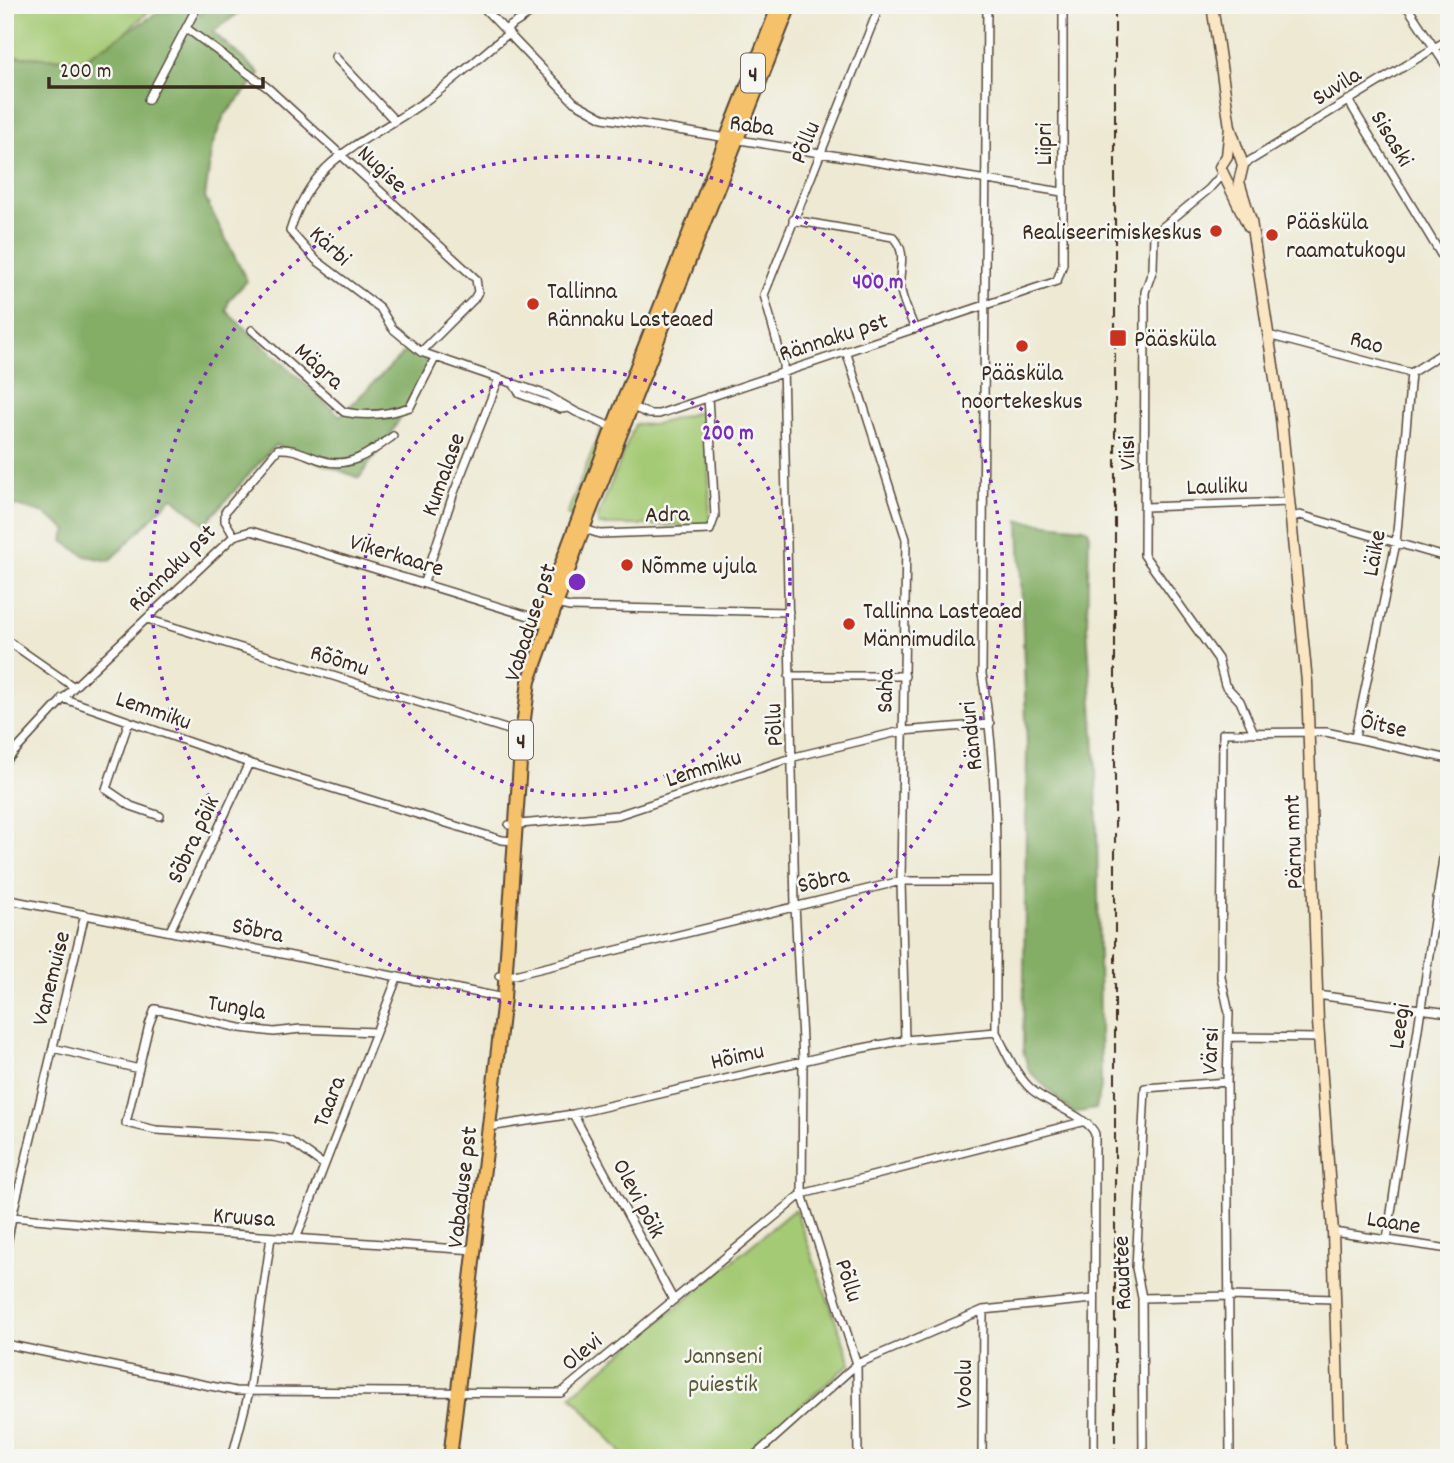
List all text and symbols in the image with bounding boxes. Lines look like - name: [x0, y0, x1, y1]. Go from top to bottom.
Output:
- scale bar: [49, 46, 262, 90]
- road number: 4: [741, 54, 765, 92]
- text: 200 m: [60, 58, 111, 88]
- street label: Suvila: [1306, 59, 1369, 116]
- street label: Sisaski: [1360, 105, 1421, 174]
- street label: Raba: [727, 107, 777, 147]
- street label: Põllu: [783, 117, 831, 170]
- street label: Liipri: [1029, 123, 1063, 165]
- street label: Nugise: [348, 138, 414, 202]
- place label: Pääsküla raamatukogu: [1286, 207, 1406, 269]
- place label: Realiseerimiskeskus: [1022, 217, 1202, 251]
- street label: Kärbi: [300, 219, 358, 276]
- marker: Realiseerimiskeskus: [1208, 223, 1224, 239]
- marker: Pääsküla raamatukogu: [1264, 227, 1280, 243]
- text: 400 m: [853, 269, 903, 299]
- place label: Tallinna Rännaku Lasteaed: [547, 276, 713, 338]
- marker: Tallinna Rännaku Lasteaed: [525, 296, 541, 312]
- street label: Rännaku pst: [775, 305, 893, 372]
- street label: Rao: [1345, 323, 1387, 365]
- place label: Pääsküla: [1134, 324, 1217, 358]
- marker: Pääsküla: [1108, 328, 1128, 348]
- street label: Mägra: [286, 336, 351, 399]
- marker: Pääsküla noortekeskus: [1014, 338, 1030, 354]
- place label: Pääsküla noortekeskus: [961, 358, 1083, 420]
- text: 200 m: [702, 420, 754, 450]
- street label: Kumalase: [414, 428, 476, 522]
- street label: Viisi: [1111, 435, 1147, 471]
- street label: Lauliku: [1186, 470, 1249, 506]
- street label: Adra: [644, 499, 690, 533]
- street label: Rännaku pst: [121, 517, 225, 621]
- street label: Vikerkaare: [345, 526, 448, 587]
- street label: Läike: [1355, 528, 1397, 579]
- place label: Nõmme ujula: [641, 551, 757, 585]
- marker: Nõmme ujula: [619, 557, 635, 573]
- street label: Vabaduse pst: [497, 559, 567, 686]
- centre of rings: [565, 570, 589, 594]
- place label: Tallinna Lasteaed Männimudila: [863, 596, 1022, 658]
- marker: Tallinna Lasteaed Männimudila: [841, 616, 857, 632]
- street label: Rõõmu: [306, 637, 373, 687]
- street label: Saha: [869, 668, 905, 714]
- street label: Lemmiku: [111, 683, 195, 741]
- street label: Ränduri: [952, 699, 994, 772]
- street label: Põllu: [758, 702, 794, 747]
- street label: Õitse: [1357, 705, 1410, 749]
- road number: 4: [509, 720, 533, 760]
- street label: Lemmiku: [662, 742, 746, 798]
- street label: Sõbra põik: [160, 791, 230, 890]
- street label: Pärnu mnt: [1276, 794, 1314, 890]
- street label: Sõbra: [795, 859, 853, 904]
- street label: Sõbra: [228, 910, 287, 954]
- street label: Vanemuise: [25, 928, 81, 1030]
- street label: Tungla: [205, 987, 269, 1031]
- street label: Leegi: [1381, 1001, 1421, 1051]
- street label: Värsi: [1194, 1027, 1230, 1075]
- street label: Hõimu: [707, 1035, 768, 1081]
- street label: Taara: [306, 1071, 356, 1133]
- street label: Vabaduse pst: [440, 1124, 488, 1250]
- street label: Olevi põik: [602, 1153, 673, 1245]
- street label: Kruusa: [212, 1200, 277, 1238]
- street label: Laane: [1364, 1203, 1423, 1245]
- street label: Raudtee: [1106, 1235, 1142, 1311]
- street label: Põllu: [824, 1255, 870, 1307]
- street label: Olevi: [555, 1326, 611, 1381]
- park label: Jannseni puiestik: [684, 1341, 762, 1403]
- street label: Voolu: [949, 1360, 983, 1408]

